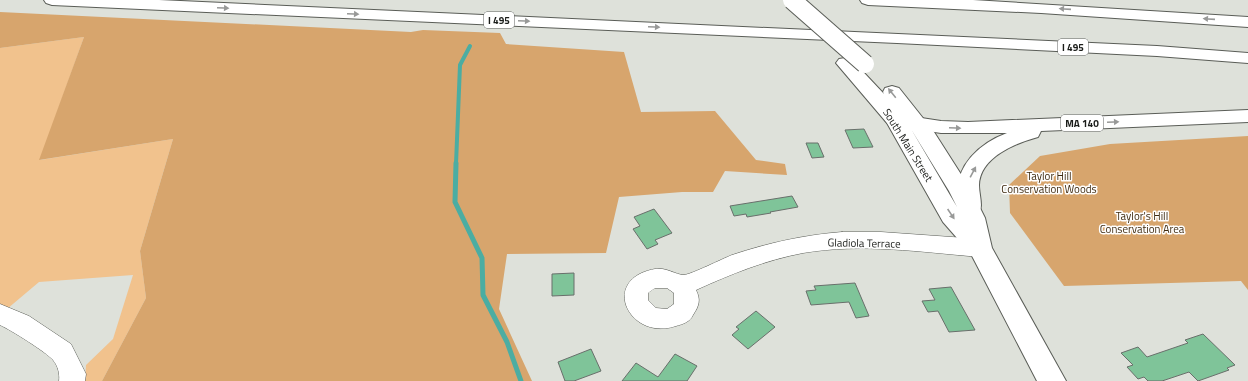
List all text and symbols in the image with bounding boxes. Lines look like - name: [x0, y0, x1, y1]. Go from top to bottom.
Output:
- one-way arrow: [217, 4, 229, 11]
- one-way arrow: [1059, 6, 1071, 13]
- one-way arrow: [347, 10, 359, 17]
- road number: I 495: [484, 12, 514, 28]
- one-way arrow: [1203, 15, 1215, 22]
- one-way arrow: [518, 18, 530, 25]
- one-way arrow: [648, 24, 661, 30]
- road number: I 495: [1058, 39, 1088, 55]
- one-way arrow: [888, 88, 897, 98]
- street label: South Main Street: [879, 105, 937, 185]
- road number: MA 140: [1061, 115, 1103, 131]
- one-way arrow: [1107, 119, 1120, 125]
- one-way arrow: [949, 124, 961, 131]
- one-way arrow: [969, 167, 976, 178]
- park label: Taylor Hill Conservation Woods: [1001, 168, 1097, 197]
- park label: Taylor's Hill Conservation Area: [1100, 208, 1185, 237]
- one-way arrow: [947, 209, 955, 219]
- street label: Gladiola Terrace: [827, 234, 901, 252]

